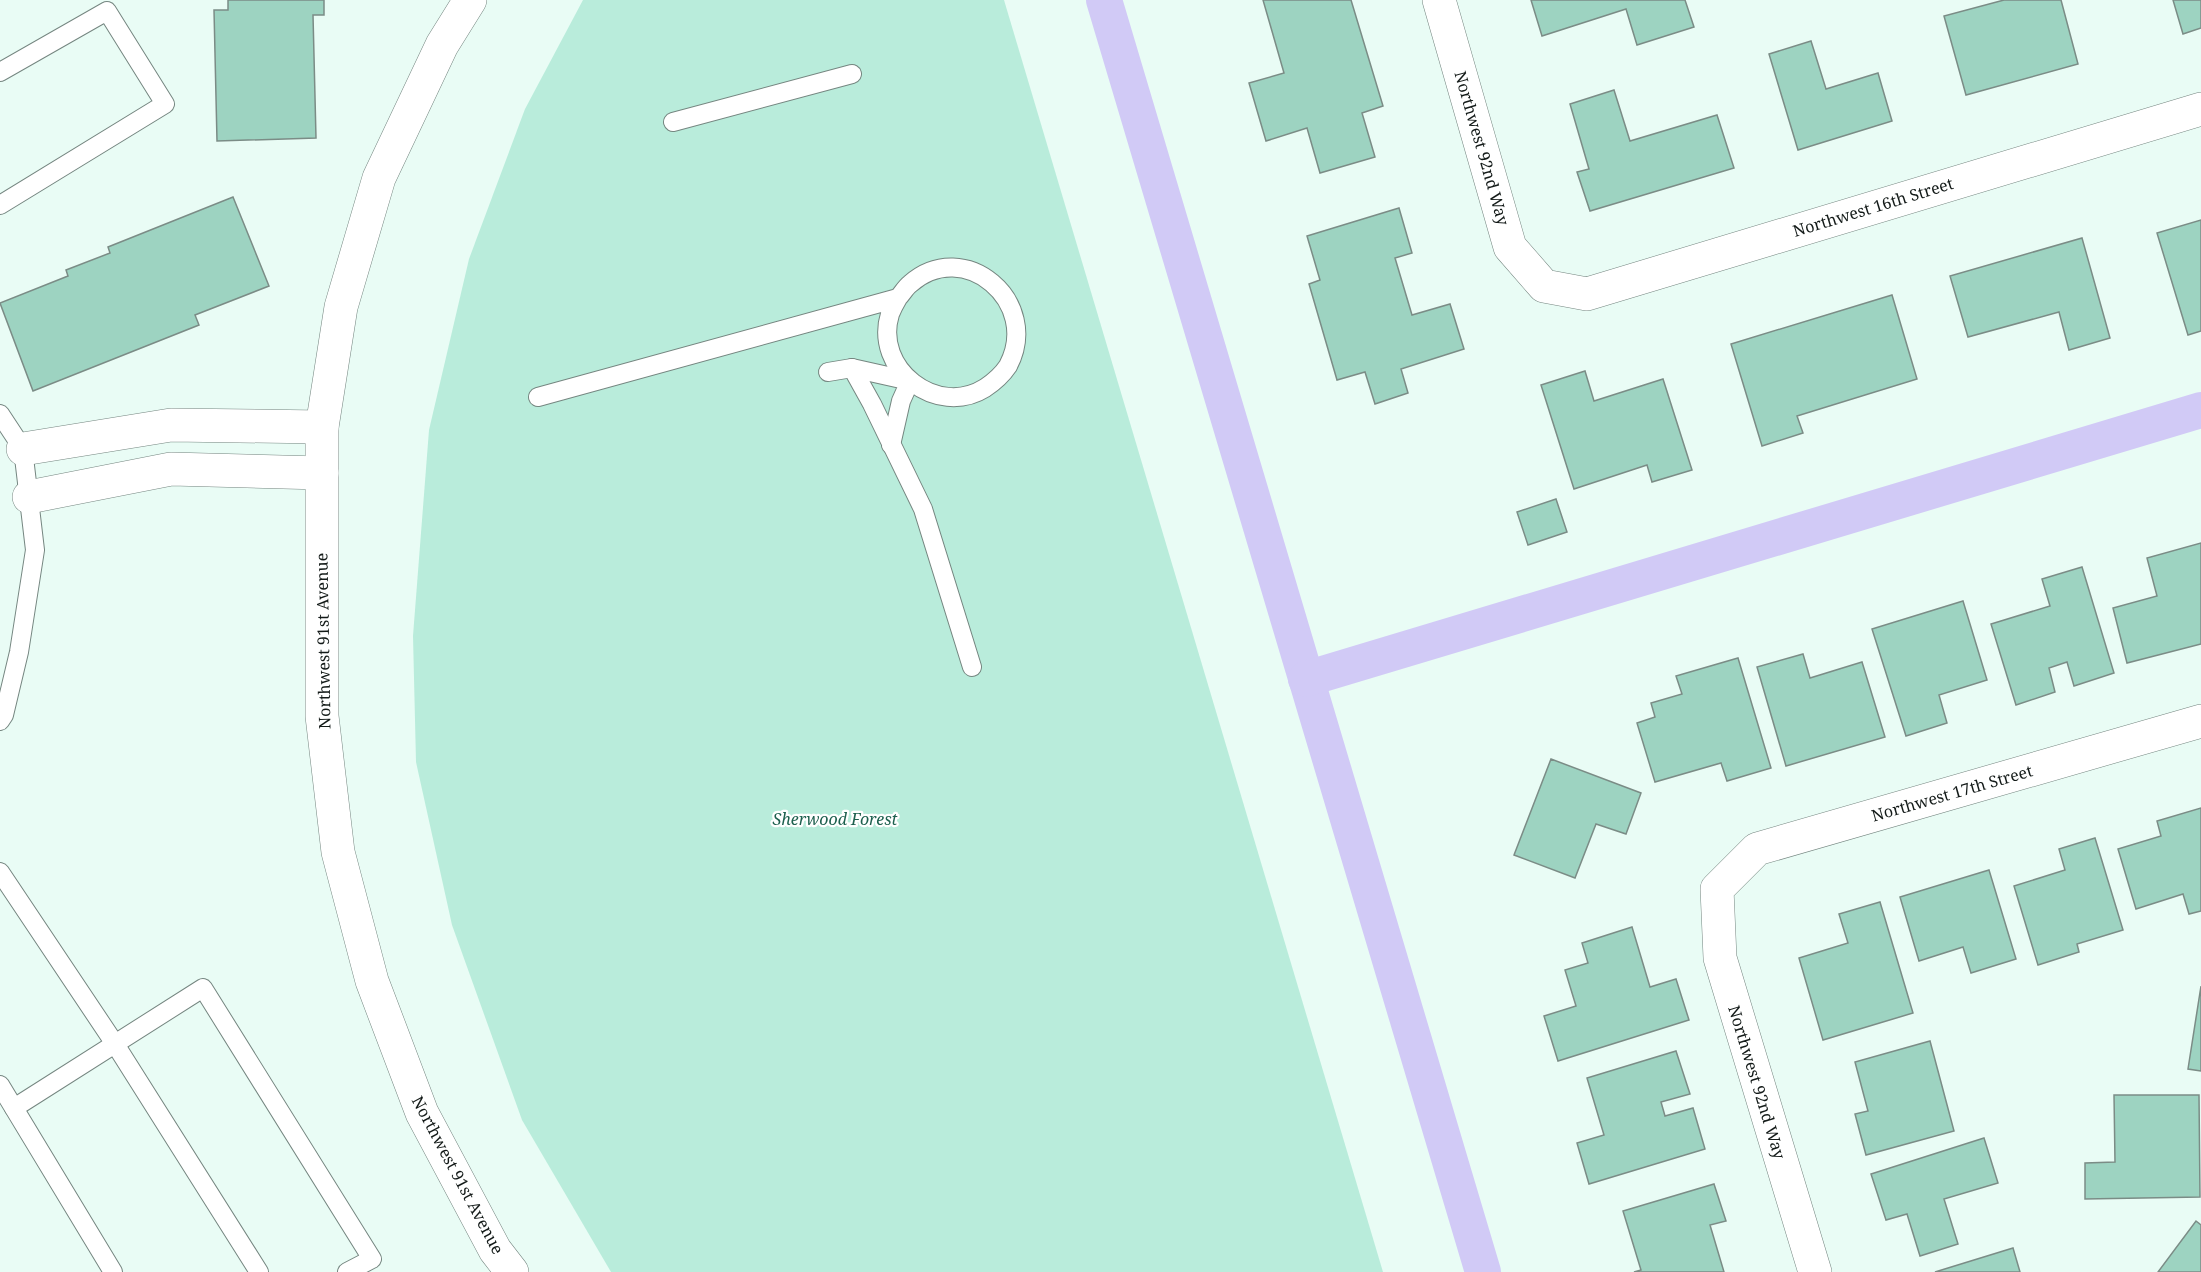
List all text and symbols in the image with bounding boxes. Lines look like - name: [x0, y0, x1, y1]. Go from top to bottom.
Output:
- street label: Northwest 92nd Way: [1449, 68, 1515, 229]
- street label: Northwest 16th Street: [1790, 172, 1956, 242]
- street label: Northwest 91st Avenue: [310, 553, 336, 729]
- street label: Northwest 17th Street: [1869, 759, 2035, 827]
- park label: Sherwood Forest: [773, 808, 898, 830]
- street label: Northwest 92nd Way: [1723, 1002, 1791, 1162]
- street label: Northwest 91st Avenue: [407, 1092, 509, 1258]

